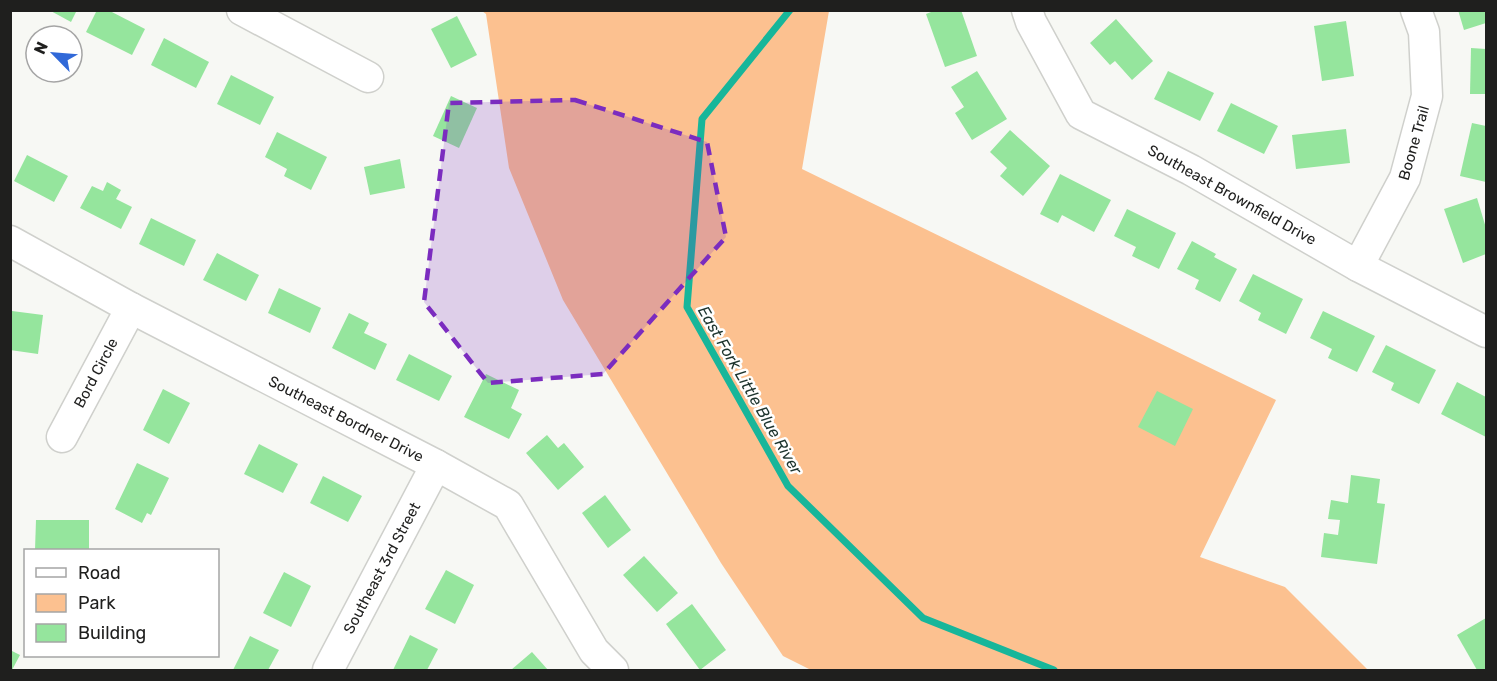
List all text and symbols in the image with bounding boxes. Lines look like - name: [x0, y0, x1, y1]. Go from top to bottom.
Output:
- north arrow: [24, 24, 84, 84]
- text: N: [30, 39, 52, 57]
- street label: Boone Trail: [1395, 104, 1433, 182]
- street label: Southeast Brownfield Drive: [1145, 141, 1319, 249]
- water label: East Fork Little Blue River: [694, 303, 806, 478]
- street label: Bord Circle: [70, 335, 122, 411]
- street label: Southeast Bordner Drive: [265, 372, 427, 466]
- street label: Southeast 3rd Street: [340, 499, 424, 637]
- legend: [24, 549, 219, 657]
- text: Road: [78, 562, 121, 584]
- text: Park: [78, 592, 116, 614]
- text: Building: [78, 622, 146, 644]

